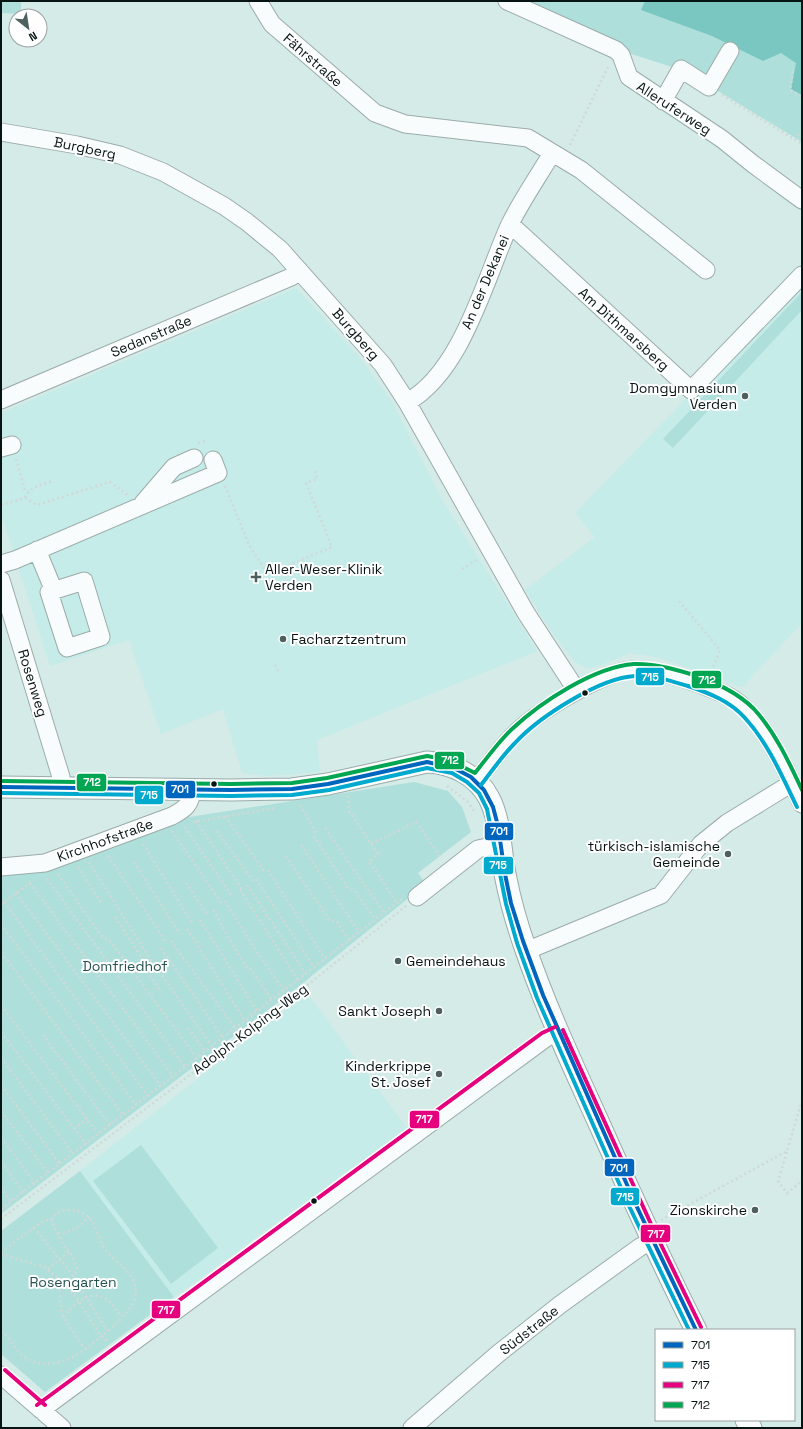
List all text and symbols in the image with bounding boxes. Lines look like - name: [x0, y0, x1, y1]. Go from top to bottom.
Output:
- north arrow: [8, 8, 48, 48]
- text: N: [26, 29, 40, 45]
- street label: Fährstraße: [280, 29, 346, 91]
- street label: Alleruferweg: [633, 77, 715, 139]
- street label: Burgberg: [52, 133, 118, 163]
- street label: An der Dekanei: [457, 232, 513, 332]
- street label: Am Dithmarsberg: [575, 283, 673, 375]
- street label: Burgberg: [328, 304, 384, 364]
- street label: Sedanstraße: [108, 311, 194, 361]
- place label: Domgymnasium Verden: [629, 379, 737, 413]
- marker: Domgymnasium Verden: [740, 391, 750, 401]
- place label: Aller-Weser-Klinik Verden: [265, 560, 383, 594]
- marker: Aller-Weser-Klinik Verden: [250, 571, 262, 583]
- place label: Facharztzentrum: [291, 630, 406, 648]
- marker: Facharztzentrum: [278, 634, 288, 644]
- street label: Rosenweg: [14, 647, 52, 719]
- line badge: 715: [635, 667, 665, 686]
- text: 715: [641, 670, 659, 684]
- line badge: 712: [691, 670, 722, 689]
- text: 712: [698, 673, 716, 687]
- unlabelled marker: [580, 688, 590, 698]
- line badge: 712: [434, 751, 465, 770]
- text: 712: [441, 753, 459, 767]
- line badge: 712: [76, 773, 107, 792]
- text: 712: [83, 775, 101, 789]
- unlabelled marker: [209, 779, 219, 789]
- line badge: 701: [165, 780, 196, 799]
- text: 701: [171, 782, 189, 796]
- line badge: 715: [134, 785, 164, 805]
- text: 715: [140, 788, 158, 802]
- street label: Kirchhofstraße: [55, 814, 155, 866]
- line badge: 701: [484, 822, 514, 841]
- text: 701: [490, 824, 508, 838]
- place label: türkisch-islamische Gemeinde: [588, 837, 720, 871]
- marker: türkisch-islamische Gemeinde: [723, 849, 733, 859]
- line badge: 715: [483, 856, 514, 875]
- text: 715: [489, 858, 507, 872]
- place label: Gemeindehaus: [406, 952, 506, 970]
- marker: Gemeindehaus: [393, 956, 403, 966]
- park label: Domfriedhof: [82, 957, 168, 975]
- street label: Adolph-Kolping-Weg: [189, 980, 311, 1078]
- place label: Sankt Joseph: [338, 1002, 431, 1020]
- marker: Sankt Joseph: [434, 1006, 444, 1016]
- place label: Kinderkrippe St. Josef: [345, 1057, 431, 1091]
- marker: Kinderkrippe St. Josef: [434, 1069, 444, 1079]
- line badge: 717: [409, 1110, 440, 1129]
- text: 717: [415, 1112, 433, 1126]
- line badge: 701: [604, 1158, 635, 1177]
- text: 701: [610, 1161, 628, 1175]
- line badge: 715: [610, 1187, 640, 1206]
- text: 715: [616, 1190, 634, 1204]
- unlabelled marker: [309, 1196, 319, 1206]
- place label: Zionskirche: [670, 1201, 747, 1219]
- marker: Zionskirche: [750, 1205, 760, 1215]
- line badge: 717: [640, 1224, 671, 1243]
- text: 717: [647, 1227, 665, 1241]
- park label: Rosengarten: [29, 1273, 117, 1291]
- line badge: 717: [151, 1300, 181, 1319]
- street label: Südstraße: [496, 1301, 562, 1359]
- text: 717: [157, 1303, 175, 1317]
- legend: [655, 1329, 795, 1421]
- text: 701: [691, 1337, 710, 1353]
- text: 715: [691, 1357, 710, 1373]
- text: 717: [691, 1377, 710, 1393]
- text: 712: [691, 1397, 710, 1413]

